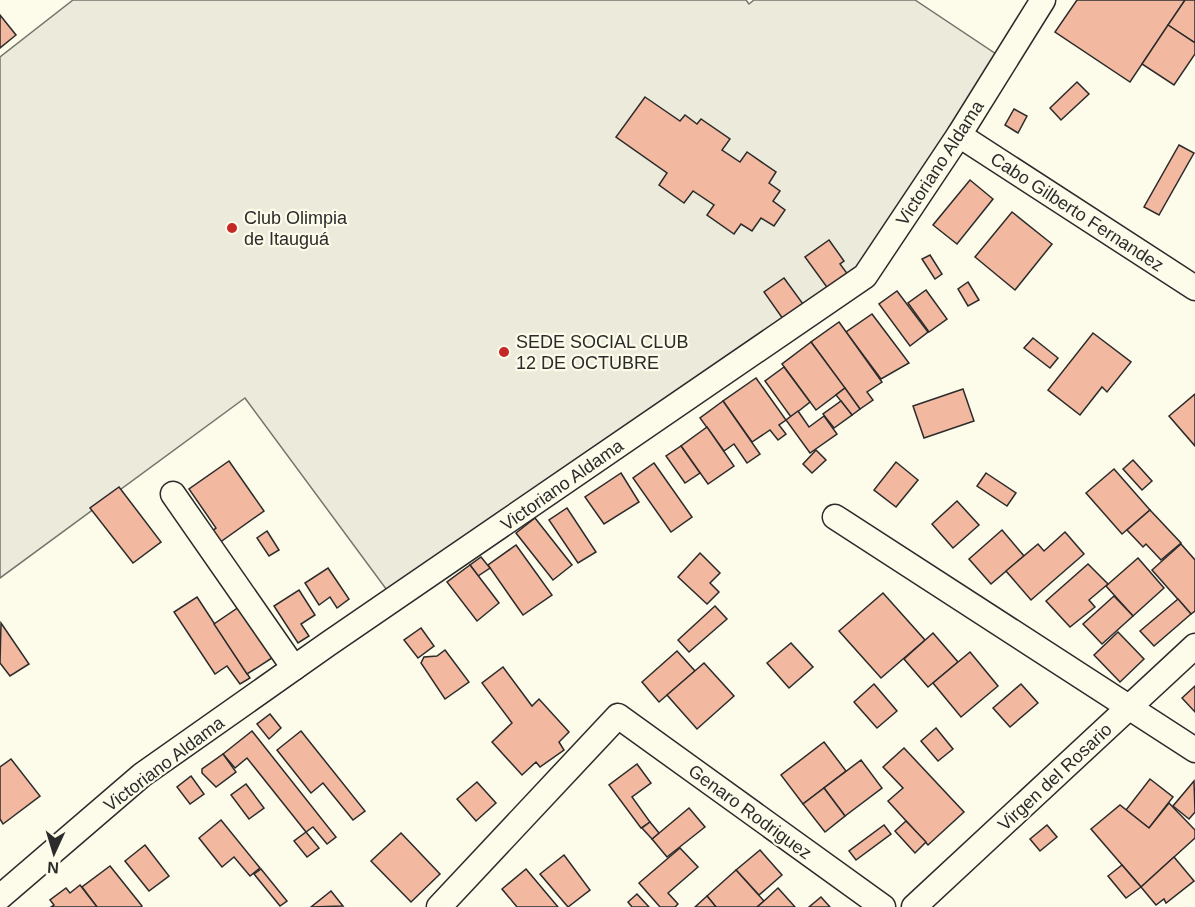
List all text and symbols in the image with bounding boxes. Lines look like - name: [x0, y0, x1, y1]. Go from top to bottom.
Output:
- street label: Victoriano Aldama: [892, 96, 988, 229]
- street label: Cabo Gilberto Fernandez: [987, 149, 1167, 275]
- place label: Club Olimpia de Itauguá: [244, 208, 348, 249]
- marker: Club Olimpia de Itauguá: [225, 221, 239, 235]
- place label: SEDE SOCIAL CLUB 12 DE OCTUBRE: [516, 332, 688, 373]
- marker: SEDE SOCIAL CLUB 12 DE OCTUBRE: [497, 345, 511, 359]
- street label: Victoriano Aldama: [497, 435, 628, 535]
- street label: Victoriano Aldama: [100, 712, 229, 816]
- street label: Virgen del Rosario: [994, 719, 1116, 835]
- street label: Genaro Rodriguez: [685, 761, 815, 863]
- north arrow: [24, 823, 84, 883]
- text: N: [47, 859, 59, 876]

